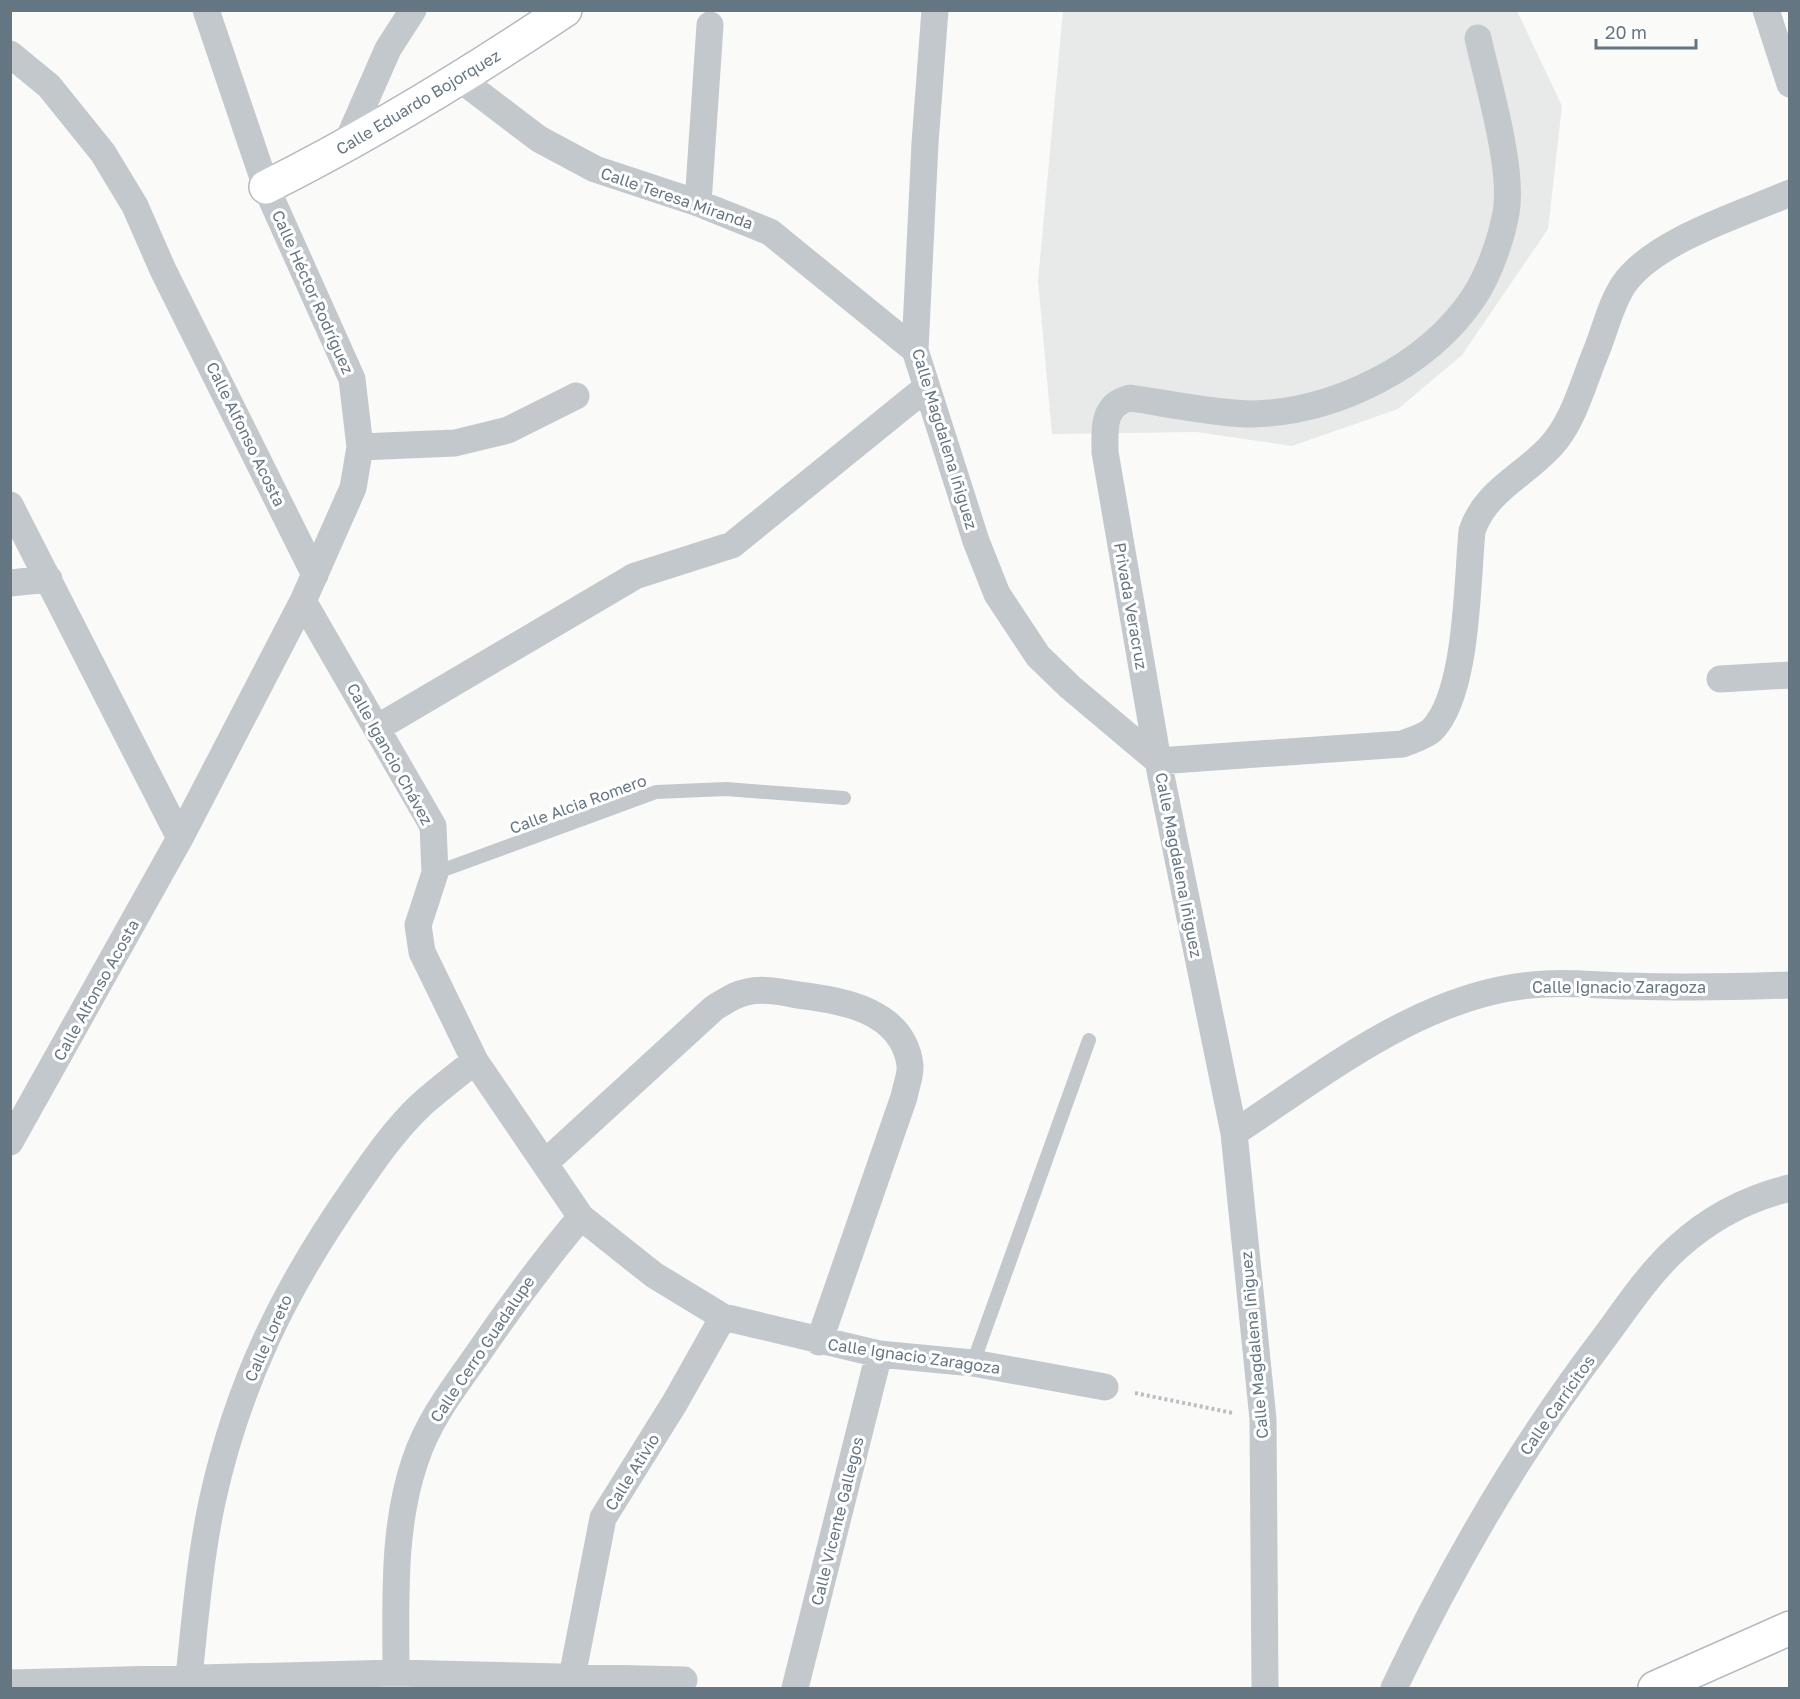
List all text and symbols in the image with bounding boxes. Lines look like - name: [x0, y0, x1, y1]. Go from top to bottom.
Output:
- scale bar: [1596, 12, 1696, 50]
- text: 20 m: [1605, 21, 1647, 43]
- street label: Calle Eduardo Bojorquez: [332, 45, 504, 159]
- street label: Calle Teresa Miranda: [598, 163, 756, 233]
- street label: Calle Héctor Rodríguez: [268, 207, 358, 377]
- street label: Calle Magdalena Iñiguez: [908, 346, 982, 532]
- street label: Calle Alfonso Acosta: [202, 358, 290, 510]
- street label: Privada Veracruz: [1110, 541, 1152, 671]
- street label: Calle Igancio Chávez: [343, 680, 437, 828]
- street label: Calle Alcia Romero: [507, 770, 649, 838]
- street label: Calle Magdalena Iñiguez: [1151, 771, 1207, 959]
- street label: Calle Alfonso Acosta: [49, 916, 143, 1064]
- street label: Calle Ignacio Zaragoza: [1532, 977, 1706, 997]
- street label: Calle Magdalena Iñiguez: [1236, 1250, 1272, 1440]
- street label: Calle Cerro Guadalupe: [426, 1272, 538, 1426]
- street label: Calle Loreto: [240, 1291, 296, 1385]
- street label: Calle Ignacio Zaragoza: [826, 1334, 1002, 1378]
- street label: Calle Carricitos: [1515, 1351, 1599, 1459]
- street label: Calle Ativio: [600, 1430, 664, 1514]
- street label: Calle Vicente Gallegos: [806, 1435, 868, 1607]

